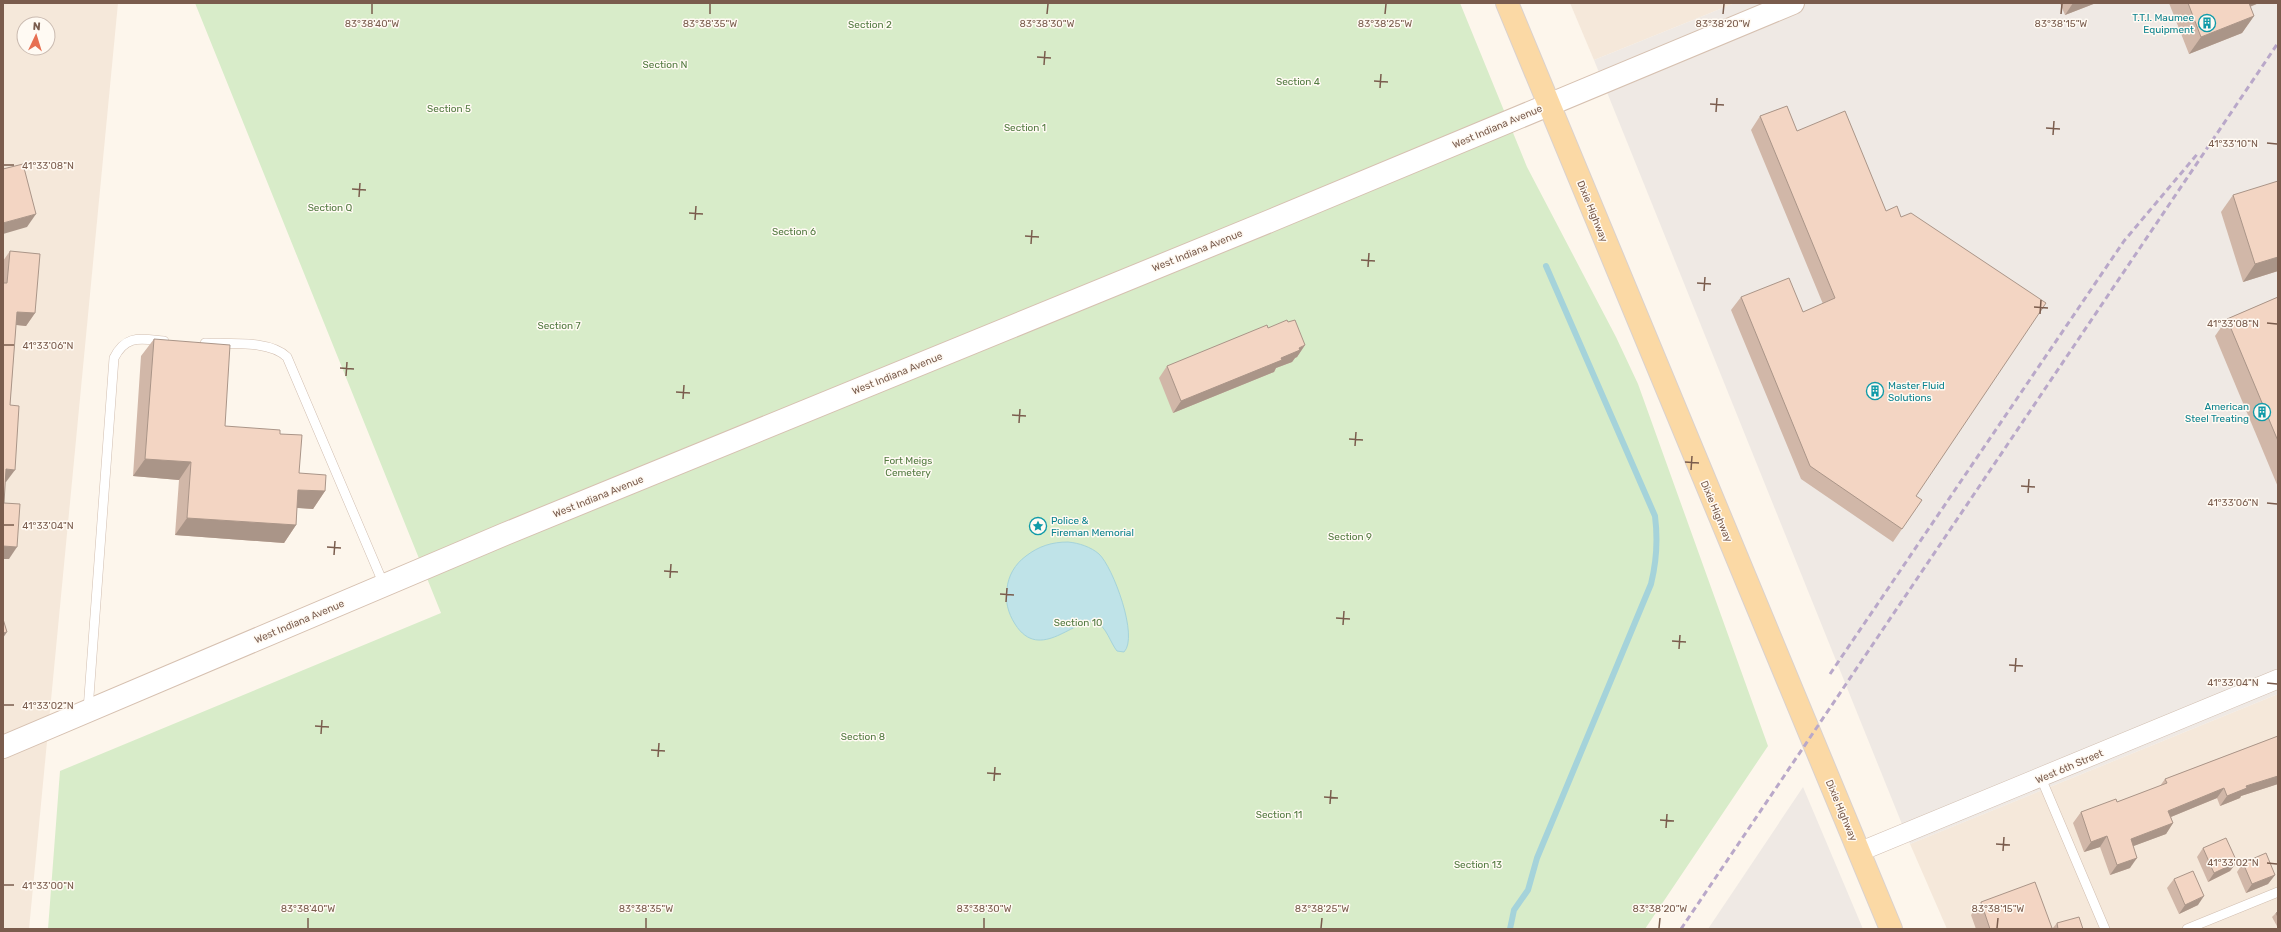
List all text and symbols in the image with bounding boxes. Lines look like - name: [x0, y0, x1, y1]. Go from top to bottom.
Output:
- place label: T.T.I. Maumee Equipment: [2132, 12, 2194, 36]
- building icon: T.T.I. Maumee Equipment: [2197, 13, 2217, 33]
- north arrow: [16, 16, 56, 56]
- text: 83°38'40"W: [345, 18, 399, 30]
- text: 83°38'35"W: [683, 18, 737, 30]
- text: 83°38'30"W: [1020, 18, 1074, 30]
- text: 83°38'25"W: [1358, 18, 1412, 30]
- text: 83°38'20"W: [1696, 18, 1750, 30]
- text: 83°38'15"W: [2035, 18, 2087, 30]
- park label: Section 2: [848, 19, 892, 31]
- text: N: [32, 20, 41, 33]
- park label: Section N: [643, 59, 687, 71]
- park label: Section 4: [1276, 76, 1320, 88]
- street label: West Indiana Avenue: [1451, 102, 1544, 151]
- park label: Section 5: [427, 103, 471, 115]
- park label: Section 1: [1004, 122, 1046, 134]
- text: 41°33'10"N: [2208, 138, 2258, 150]
- text: 41°33'08"N: [22, 160, 74, 172]
- street label: Dixie Highway: [1574, 179, 1610, 244]
- park label: Section Q: [308, 202, 353, 214]
- park label: Section 6: [772, 226, 816, 238]
- street label: West Indiana Avenue: [1150, 227, 1245, 275]
- text: 41°33'08"N: [2207, 318, 2259, 330]
- park label: Section 7: [537, 320, 581, 332]
- text: 41°33'06"N: [22, 340, 74, 352]
- street label: West Indiana Avenue: [850, 350, 945, 398]
- place label: Master Fluid Solutions: [1888, 380, 1945, 404]
- building icon: Master Fluid Solutions: [1865, 381, 1885, 401]
- place label: American Steel Treating: [2185, 401, 2249, 425]
- building icon: American Steel Treating: [2252, 402, 2272, 422]
- park label: Fort Meigs Cemetery: [884, 455, 932, 479]
- street label: West Indiana Avenue: [551, 473, 646, 521]
- street label: Dixie Highway: [1698, 479, 1735, 544]
- text: 41°33'06"N: [2207, 497, 2259, 509]
- place label: Police & Fireman Memorial: [1051, 515, 1134, 539]
- place icon: Police & Fireman Memorial: [1028, 516, 1048, 536]
- text: 41°33'04"N: [22, 520, 74, 532]
- park label: Section 9: [1328, 531, 1372, 543]
- street label: West Indiana Avenue: [253, 597, 346, 646]
- park label: Section 10: [1054, 617, 1102, 629]
- text: 41°33'04"N: [2207, 677, 2259, 689]
- text: 41°33'02"N: [22, 700, 74, 712]
- park label: Section 8: [841, 731, 885, 743]
- street label: West 6th Street: [2034, 747, 2105, 787]
- street label: Dixie Highway: [1823, 778, 1860, 843]
- park label: Section 11: [1256, 809, 1302, 821]
- text: 41°33'02"N: [2207, 857, 2259, 869]
- park label: Section 13: [1454, 859, 1502, 871]
- text: 41°33'00"N: [22, 880, 74, 892]
- text: 83°38'40"W: [281, 903, 335, 915]
- text: 83°38'35"W: [619, 903, 673, 915]
- text: 83°38'30"W: [957, 903, 1011, 915]
- text: 83°38'25"W: [1295, 903, 1349, 915]
- text: 83°38'20"W: [1633, 903, 1687, 915]
- text: 83°38'15"W: [1972, 903, 2024, 915]

